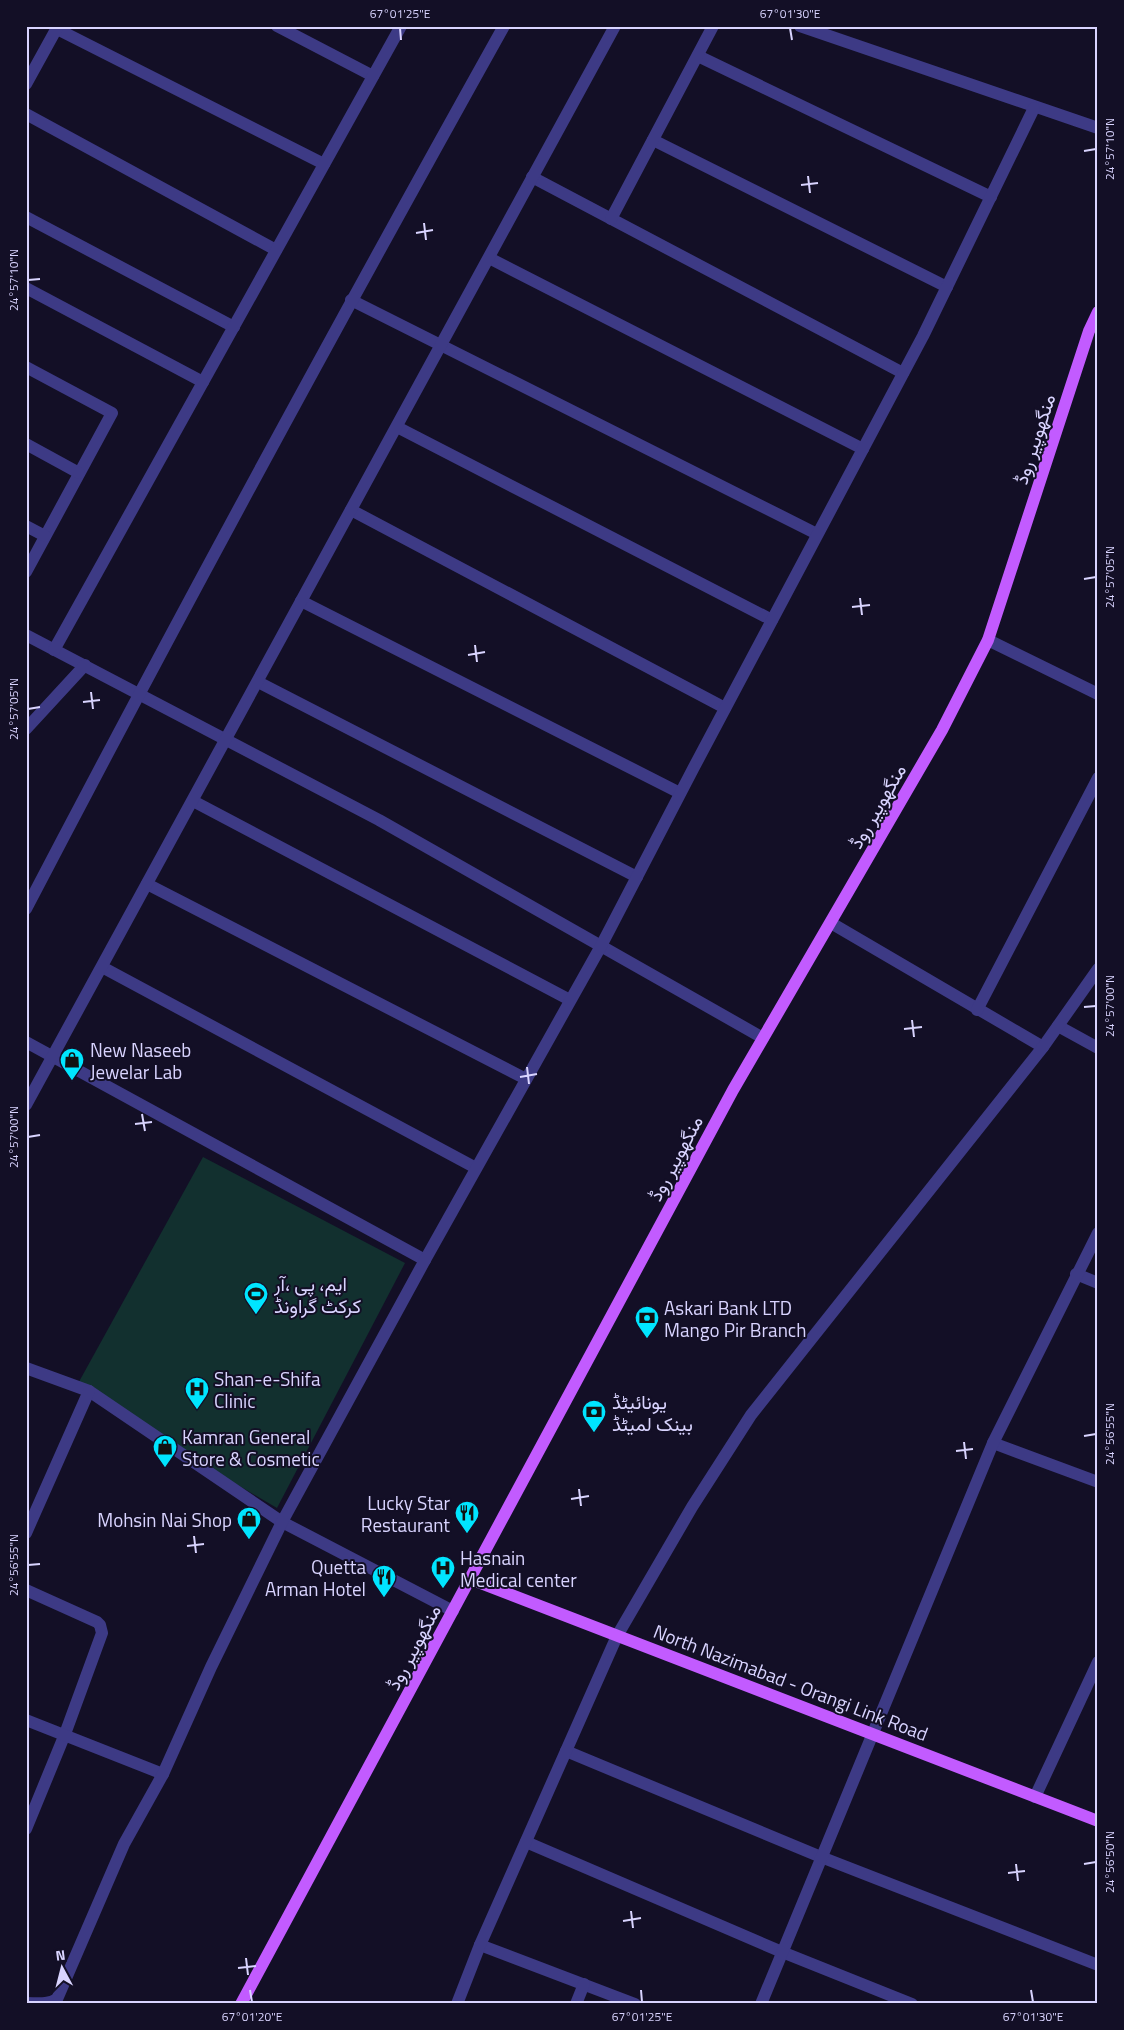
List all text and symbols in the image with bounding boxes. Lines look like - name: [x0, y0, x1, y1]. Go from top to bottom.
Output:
- text: 67°01'25"E: [370, 4, 431, 23]
- text: 67°01'30"E: [760, 4, 821, 23]
- text: 24°57'10"N: [1100, 118, 1119, 180]
- text: 24°57'10"N: [4, 249, 23, 311]
- street label: منگھوپیر روڈ: [1006, 390, 1062, 488]
- text: 24°57'05"N: [1100, 546, 1119, 608]
- text: 24°57'05"N: [4, 678, 23, 740]
- street label: منگھوپیر روڈ: [841, 758, 913, 854]
- text: 24°57'00"N: [1100, 975, 1119, 1037]
- place label: New Naseeb Jewelar Lab: [90, 1035, 191, 1086]
- shop icon: New Naseeb Jewelar Lab: [59, 1047, 85, 1081]
- text: 24°57'00"N: [4, 1106, 23, 1168]
- street label: منگھوپیر روڈ: [640, 1110, 710, 1206]
- place label: ایم، پی ،آر کرکٹ گراونڈ: [273, 1269, 361, 1320]
- sports icon: ایم، پی ،آر کرکٹ گراونڈ: [243, 1281, 269, 1315]
- place label: Askari Bank LTD Mango Pir Branch: [664, 1293, 806, 1344]
- bank icon: Askari Bank LTD Mango Pir Branch: [634, 1305, 660, 1339]
- place label: Shan-e-Shifa Clinic: [214, 1364, 321, 1415]
- hospital icon: Shan-e-Shifa Clinic: [184, 1376, 210, 1410]
- place label: یونائیٹڈ بینک لمیٹڈ: [612, 1387, 693, 1438]
- bank icon: یونائیٹڈ بینک لمیٹڈ: [581, 1399, 607, 1433]
- text: 24°56'55"N: [1100, 1403, 1119, 1465]
- place label: Kamran General Store & Cosmetic: [182, 1422, 320, 1473]
- shop icon: Kamran General Store & Cosmetic: [152, 1434, 178, 1468]
- place label: Lucky Star Restaurant: [361, 1488, 450, 1539]
- restaurant icon: Lucky Star Restaurant: [454, 1500, 480, 1534]
- place label: Mohsin Nai Shop: [97, 1505, 232, 1534]
- shop icon: Mohsin Nai Shop: [236, 1506, 262, 1540]
- text: 24°56'55"N: [4, 1534, 23, 1596]
- place label: Hasnain Medical center: [460, 1543, 577, 1594]
- place label: Quetta Arman Hotel: [265, 1552, 366, 1603]
- hospital icon: Hasnain Medical center: [430, 1555, 456, 1589]
- restaurant icon: Quetta Arman Hotel: [371, 1564, 397, 1598]
- street label: منگھوپیر روڈ: [378, 1599, 448, 1695]
- street label: North Nazimabad - Orangi Link Road: [649, 1616, 933, 1748]
- text: 24°56'50"N: [1100, 1831, 1119, 1893]
- north arrow: [38, 1942, 88, 1992]
- text: N: [54, 1944, 66, 1966]
- text: 67°01'20"E: [222, 2007, 283, 2026]
- text: 67°01'25"E: [612, 2007, 673, 2026]
- text: 67°01'30"E: [1003, 2007, 1064, 2026]

